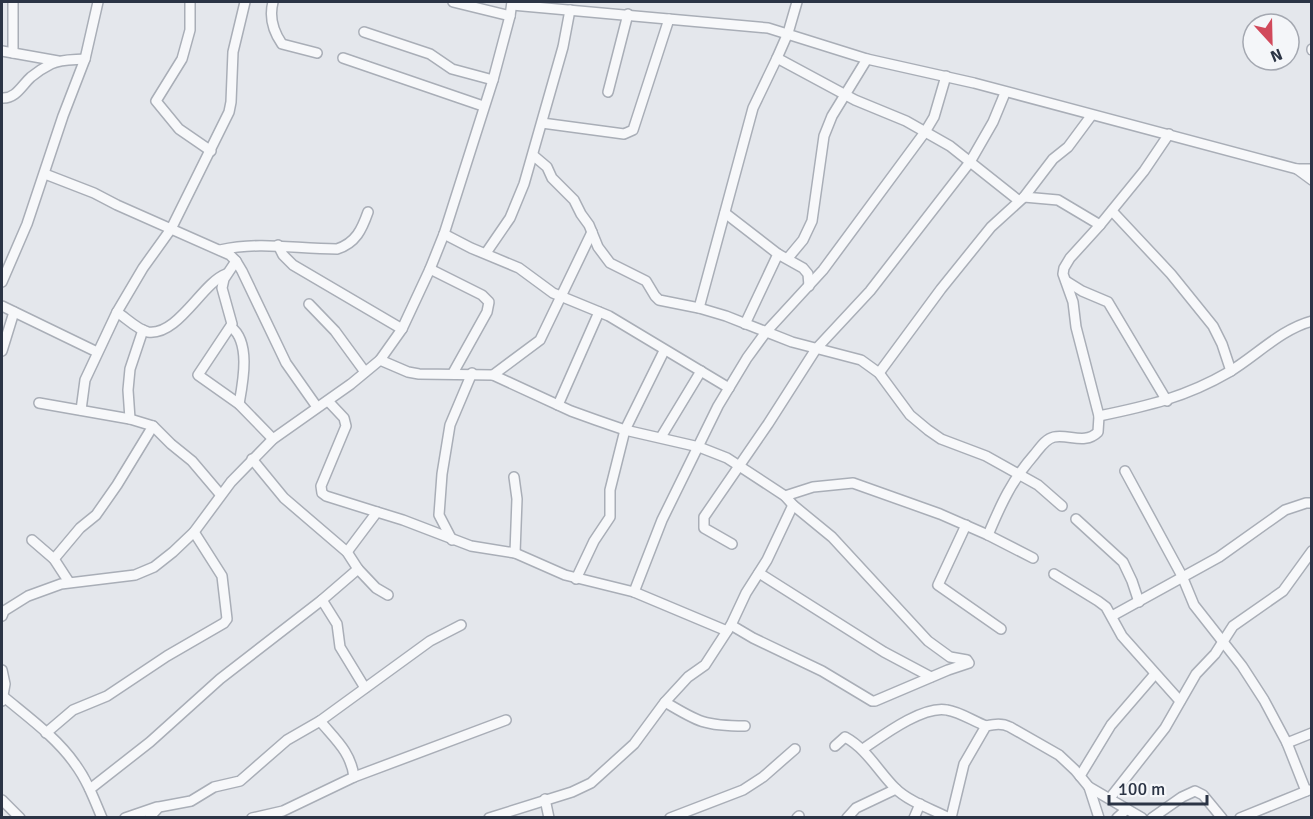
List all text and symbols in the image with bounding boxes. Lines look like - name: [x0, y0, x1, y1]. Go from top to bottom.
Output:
- north arrow: [1241, 12, 1301, 72]
- text: N: [1267, 44, 1285, 66]
- scale bar: [1109, 768, 1206, 806]
- text: 100 m: [1118, 778, 1165, 800]

